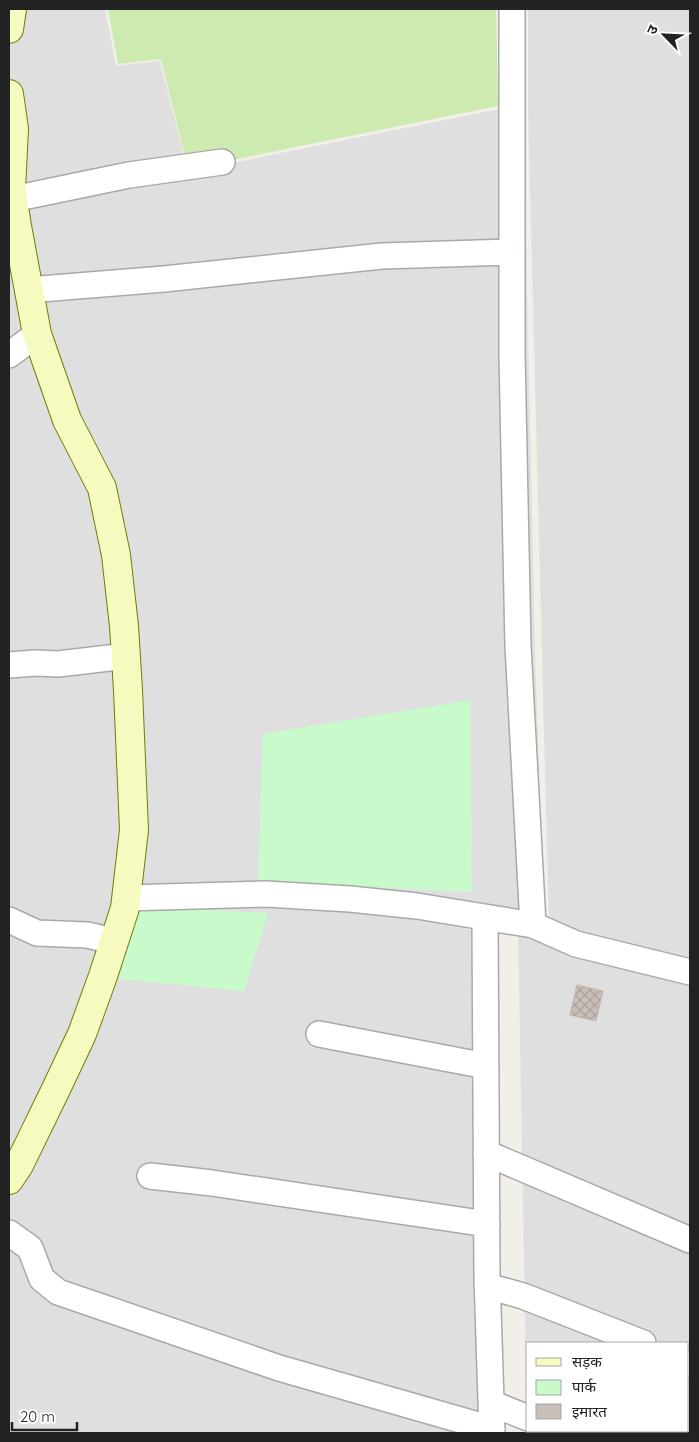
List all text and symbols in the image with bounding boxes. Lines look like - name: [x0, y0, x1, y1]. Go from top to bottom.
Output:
- north arrow: [639, 10, 689, 60]
- text: उ: [642, 22, 662, 37]
- legend: [526, 1342, 689, 1432]
- text: सड़क: [572, 1352, 602, 1371]
- text: पार्क: [572, 1377, 596, 1396]
- scale bar: [12, 1400, 78, 1432]
- text: इमारत: [572, 1402, 607, 1421]
- text: 20 m: [20, 1407, 55, 1426]

